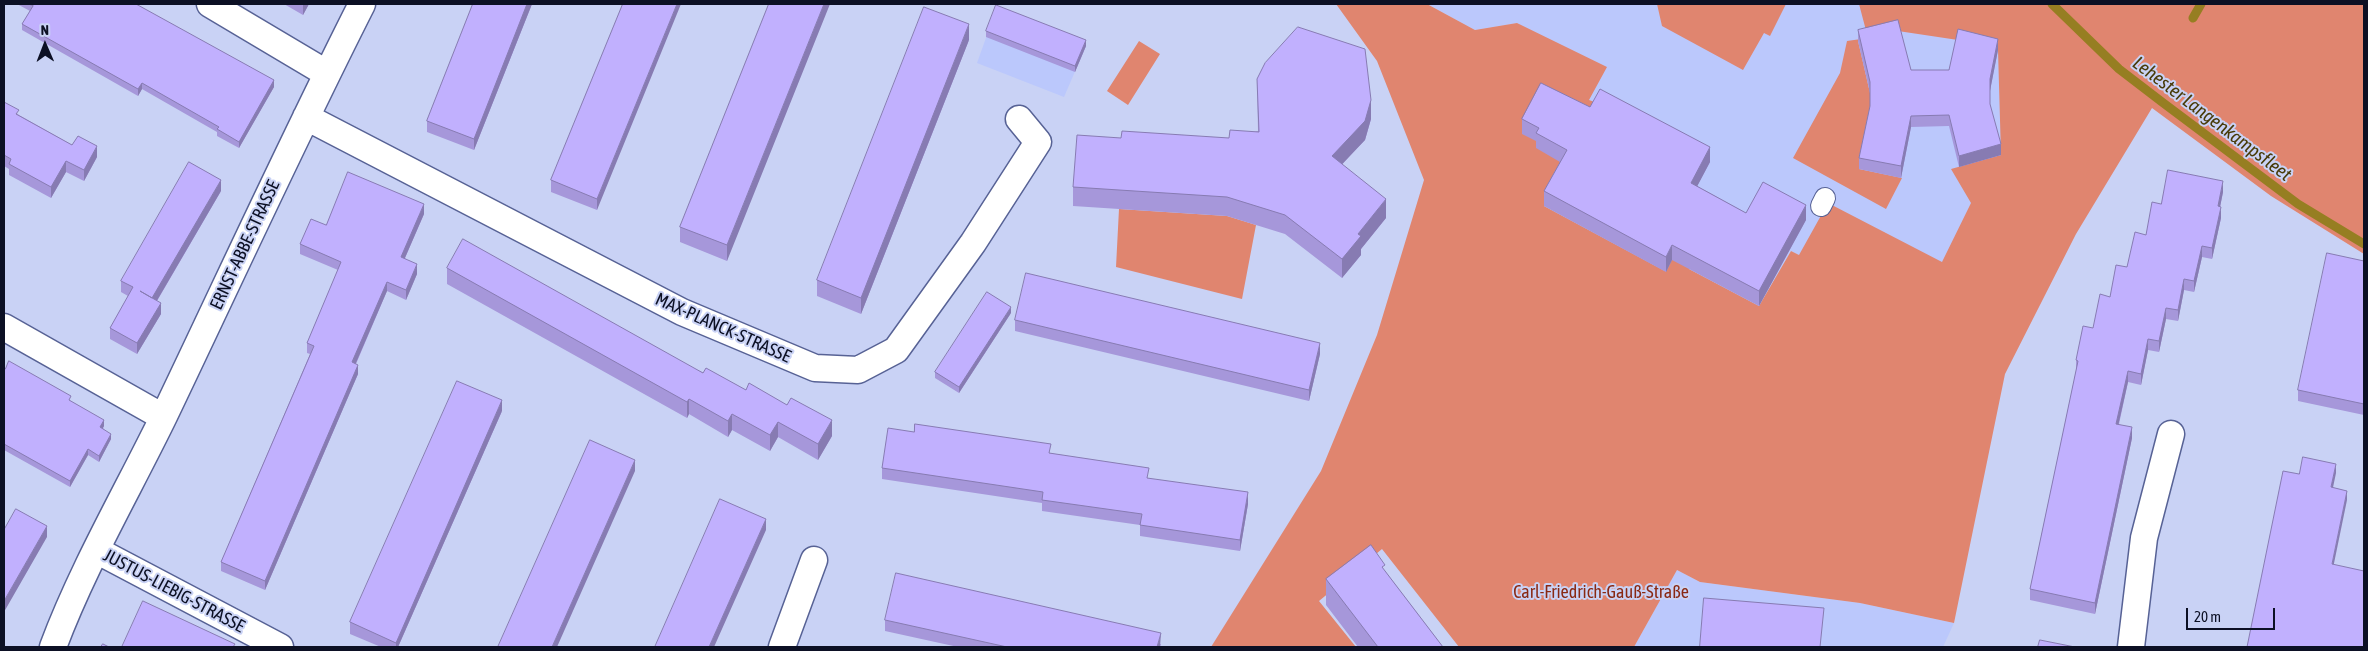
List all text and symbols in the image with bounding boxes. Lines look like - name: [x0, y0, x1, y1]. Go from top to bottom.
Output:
- north arrow: [20, 20, 70, 70]
- text: N: [40, 22, 49, 38]
- water label: Lehester Langenkampsfleet: [2128, 52, 2296, 186]
- street label: ERNST-ABBE-STRASSE: [206, 177, 284, 313]
- street label: MAX-PLANCK-STRASSE: [652, 288, 794, 368]
- street label: JUSTUS-LIEBIG-STRASSE: [100, 545, 248, 637]
- park label: Carl-Friedrich-Gauß-Straße: [1513, 581, 1689, 603]
- scale bar: [2188, 598, 2277, 630]
- text: 20 m: [2194, 608, 2221, 625]

